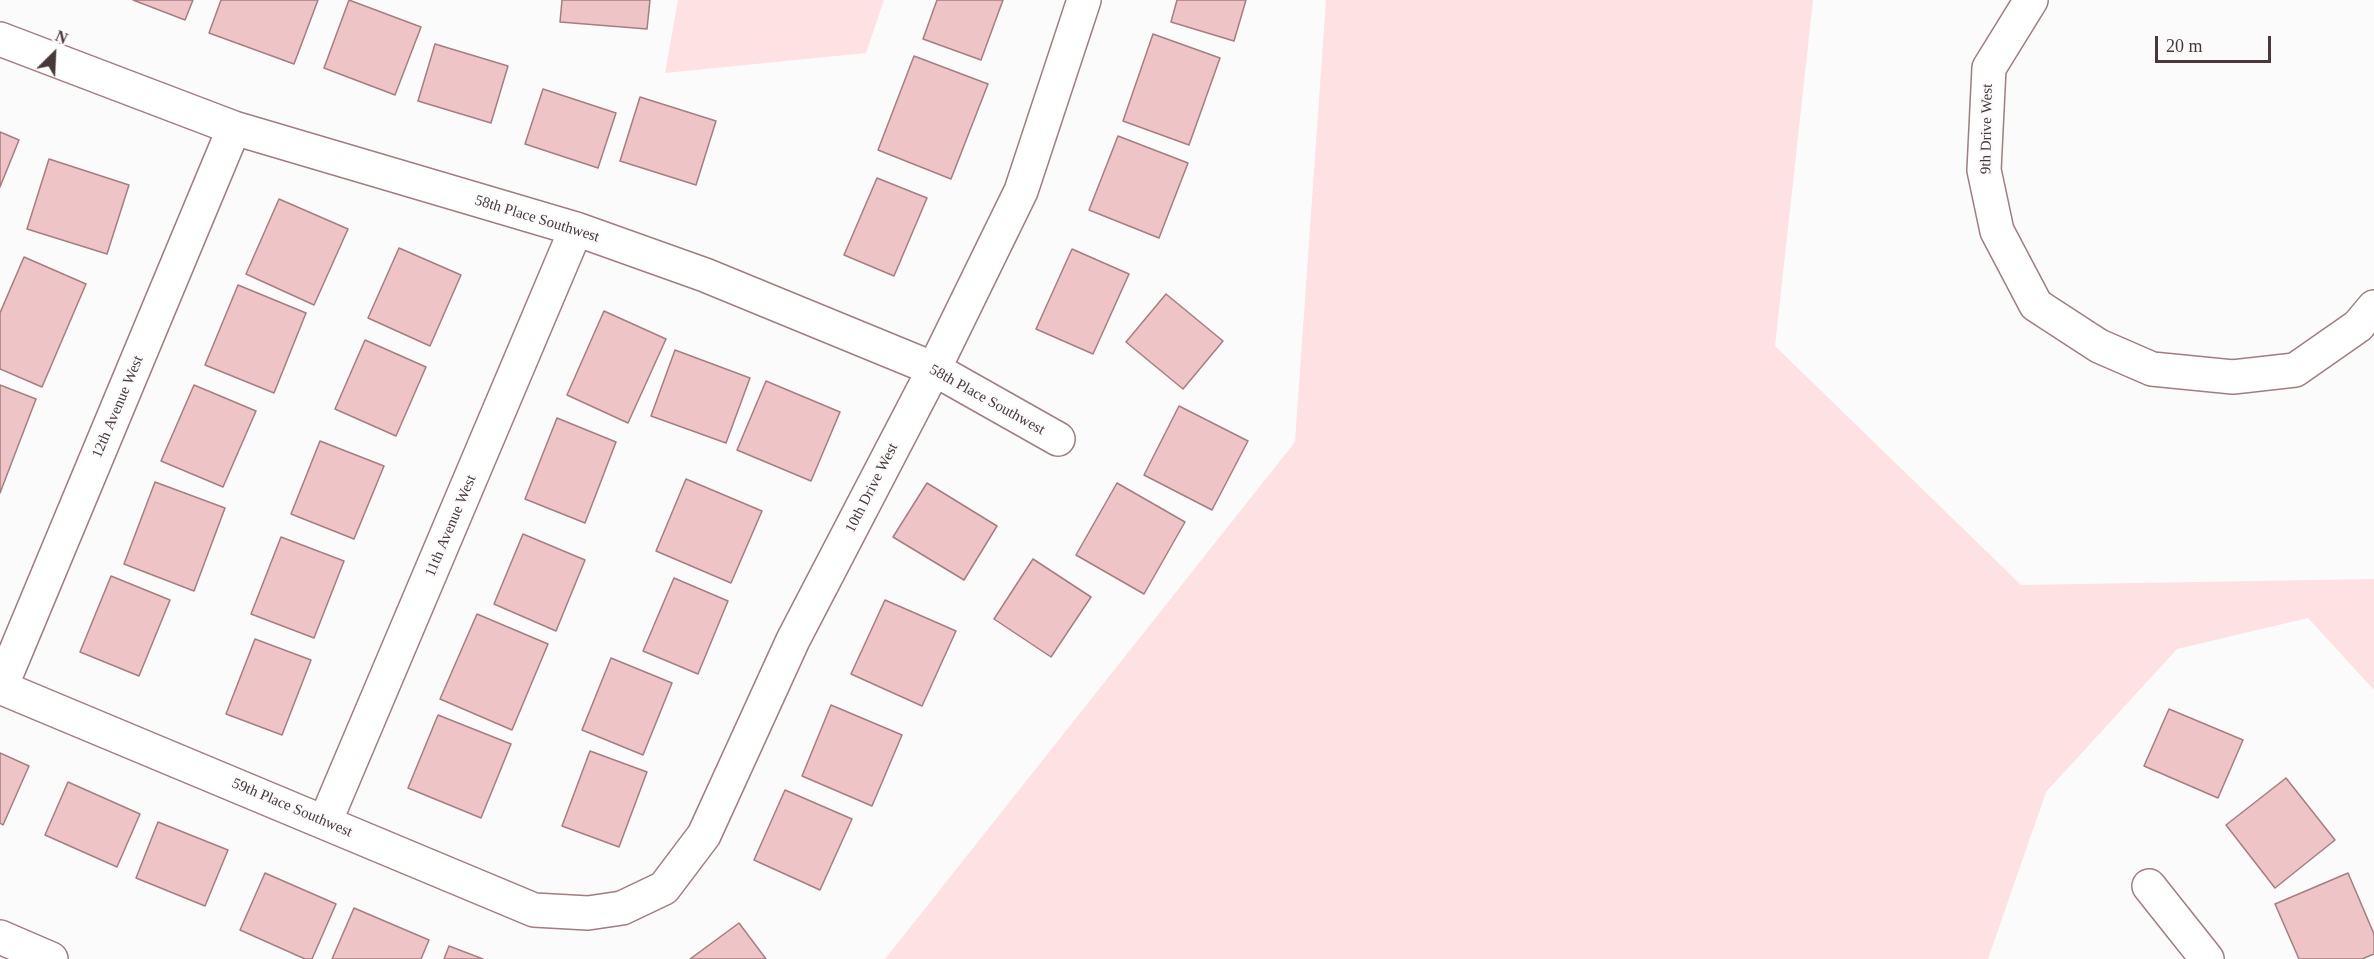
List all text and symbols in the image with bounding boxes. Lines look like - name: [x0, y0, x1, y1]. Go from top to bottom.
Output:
- north arrow: [24, 24, 84, 84]
- scale bar: [2158, 24, 2274, 62]
- text: N: [53, 27, 70, 47]
- text: 20 m: [2166, 36, 2203, 56]
- street label: 9th Drive West: [1977, 84, 1997, 174]
- street label: 58th Place Southwest: [473, 192, 601, 246]
- street label: 12th Avenue West: [88, 353, 148, 461]
- street label: 58th Place Southwest: [926, 361, 1048, 439]
- street label: 10th Drive West: [842, 440, 902, 536]
- street label: 11th Avenue West: [421, 472, 481, 580]
- street label: 59th Place Southwest: [229, 774, 355, 842]

